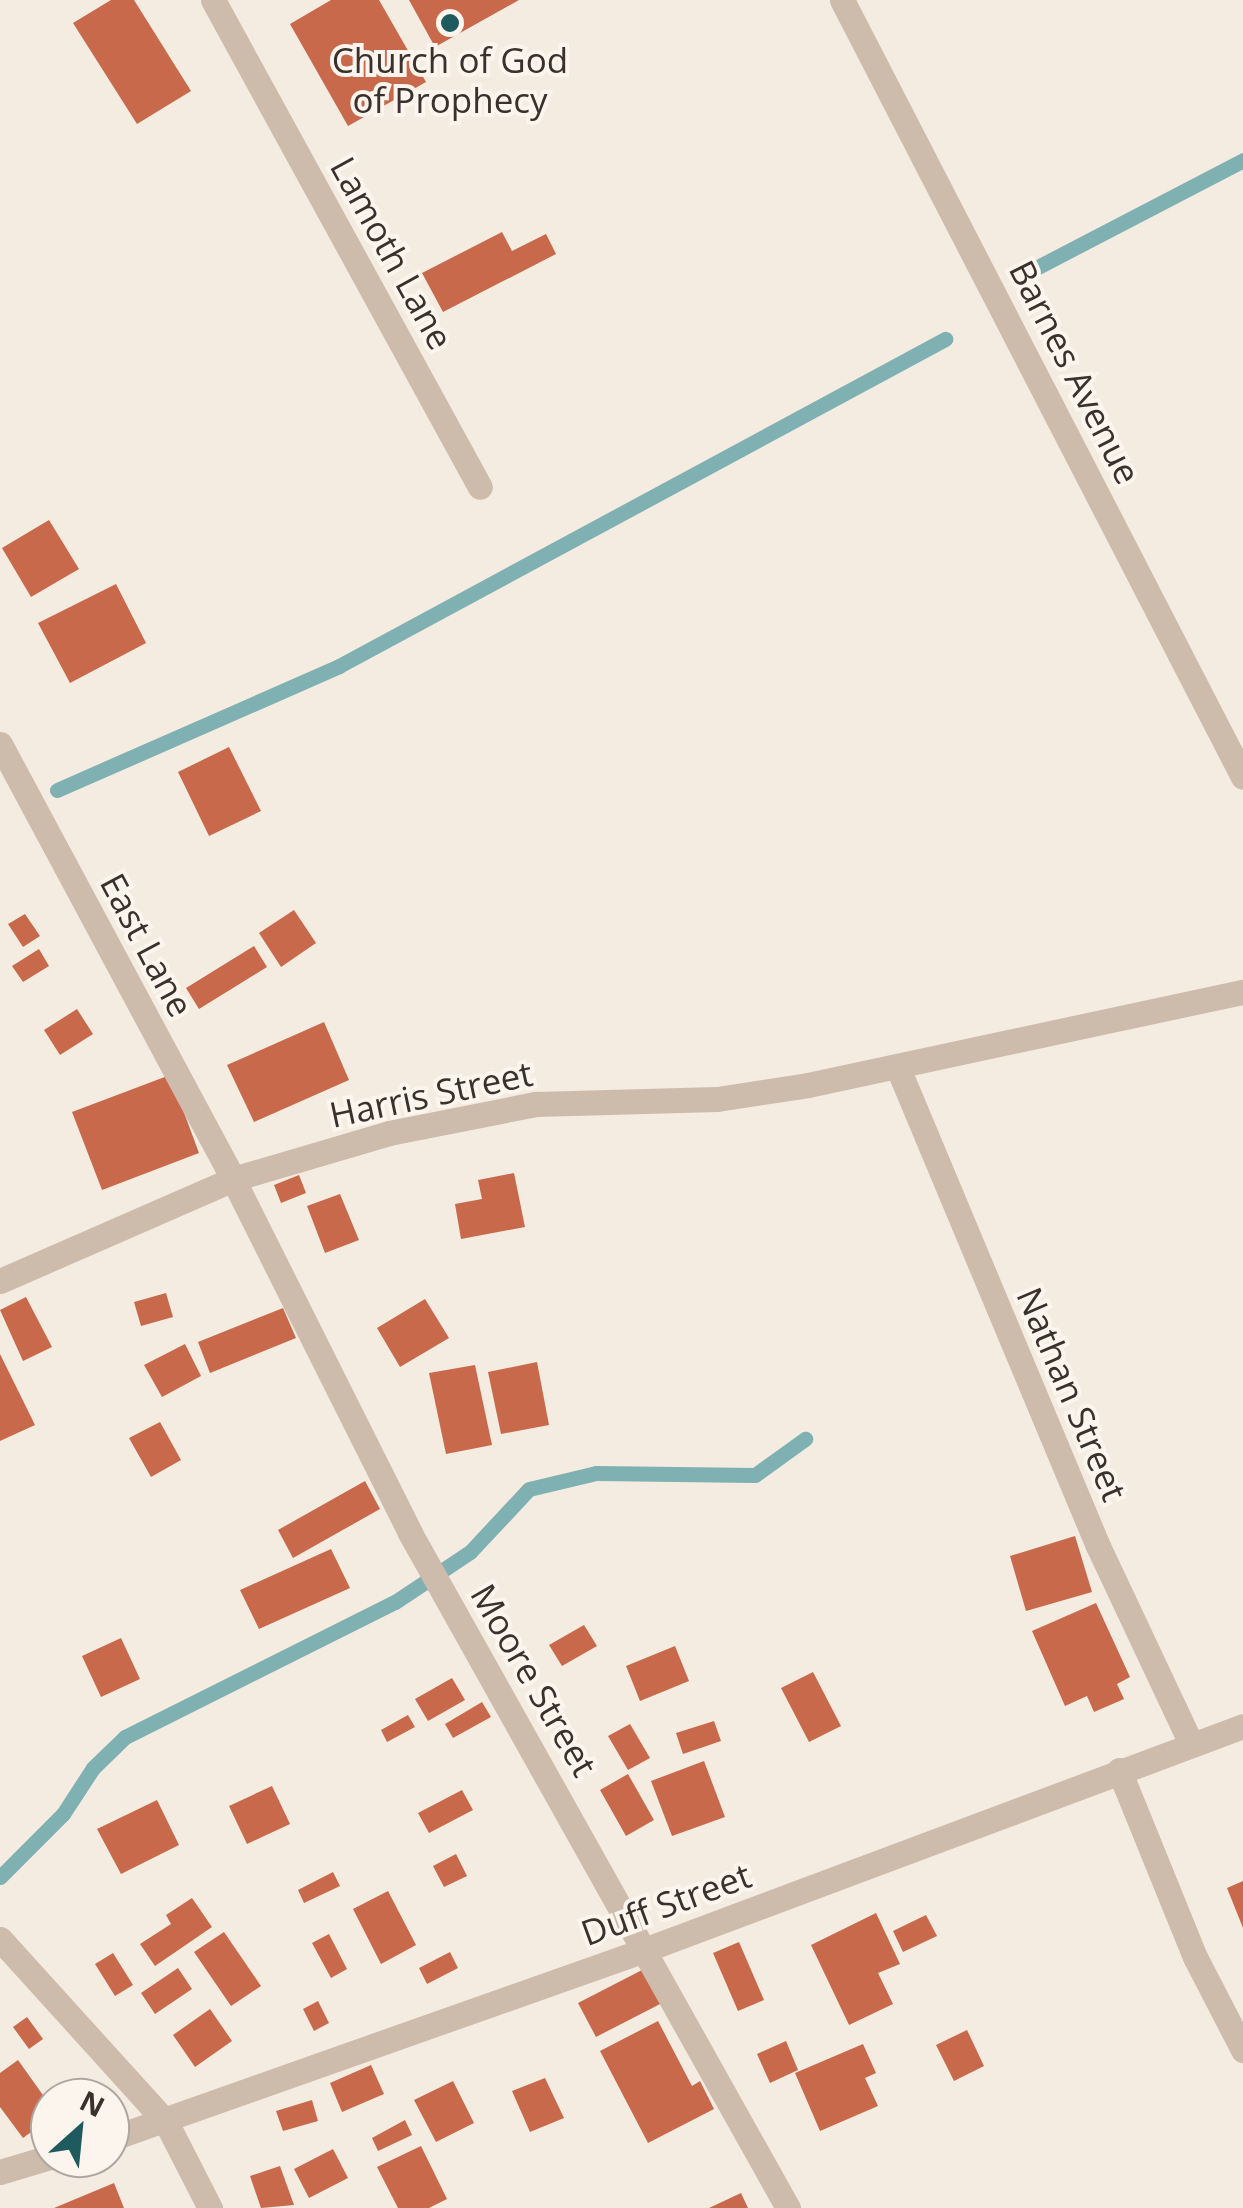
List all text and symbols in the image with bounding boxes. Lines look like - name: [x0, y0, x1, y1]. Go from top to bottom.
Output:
- marker: Church of God of Prophecy: [439, 12, 461, 34]
- place label: Church of God of Prophecy: [332, 39, 568, 121]
- street label: Lamoth Lane: [322, 150, 462, 356]
- street label: Barnes Avenue: [1001, 253, 1149, 491]
- street label: East Lane: [92, 866, 202, 1024]
- street label: Harris Street: [326, 1052, 536, 1136]
- street label: Nathan Street: [1008, 1281, 1136, 1507]
- street label: Moore Street: [462, 1577, 606, 1783]
- street label: Duff Street: [576, 1854, 756, 1954]
- north arrow: [30, 2078, 130, 2178]
- text: N: [74, 2081, 111, 2125]

